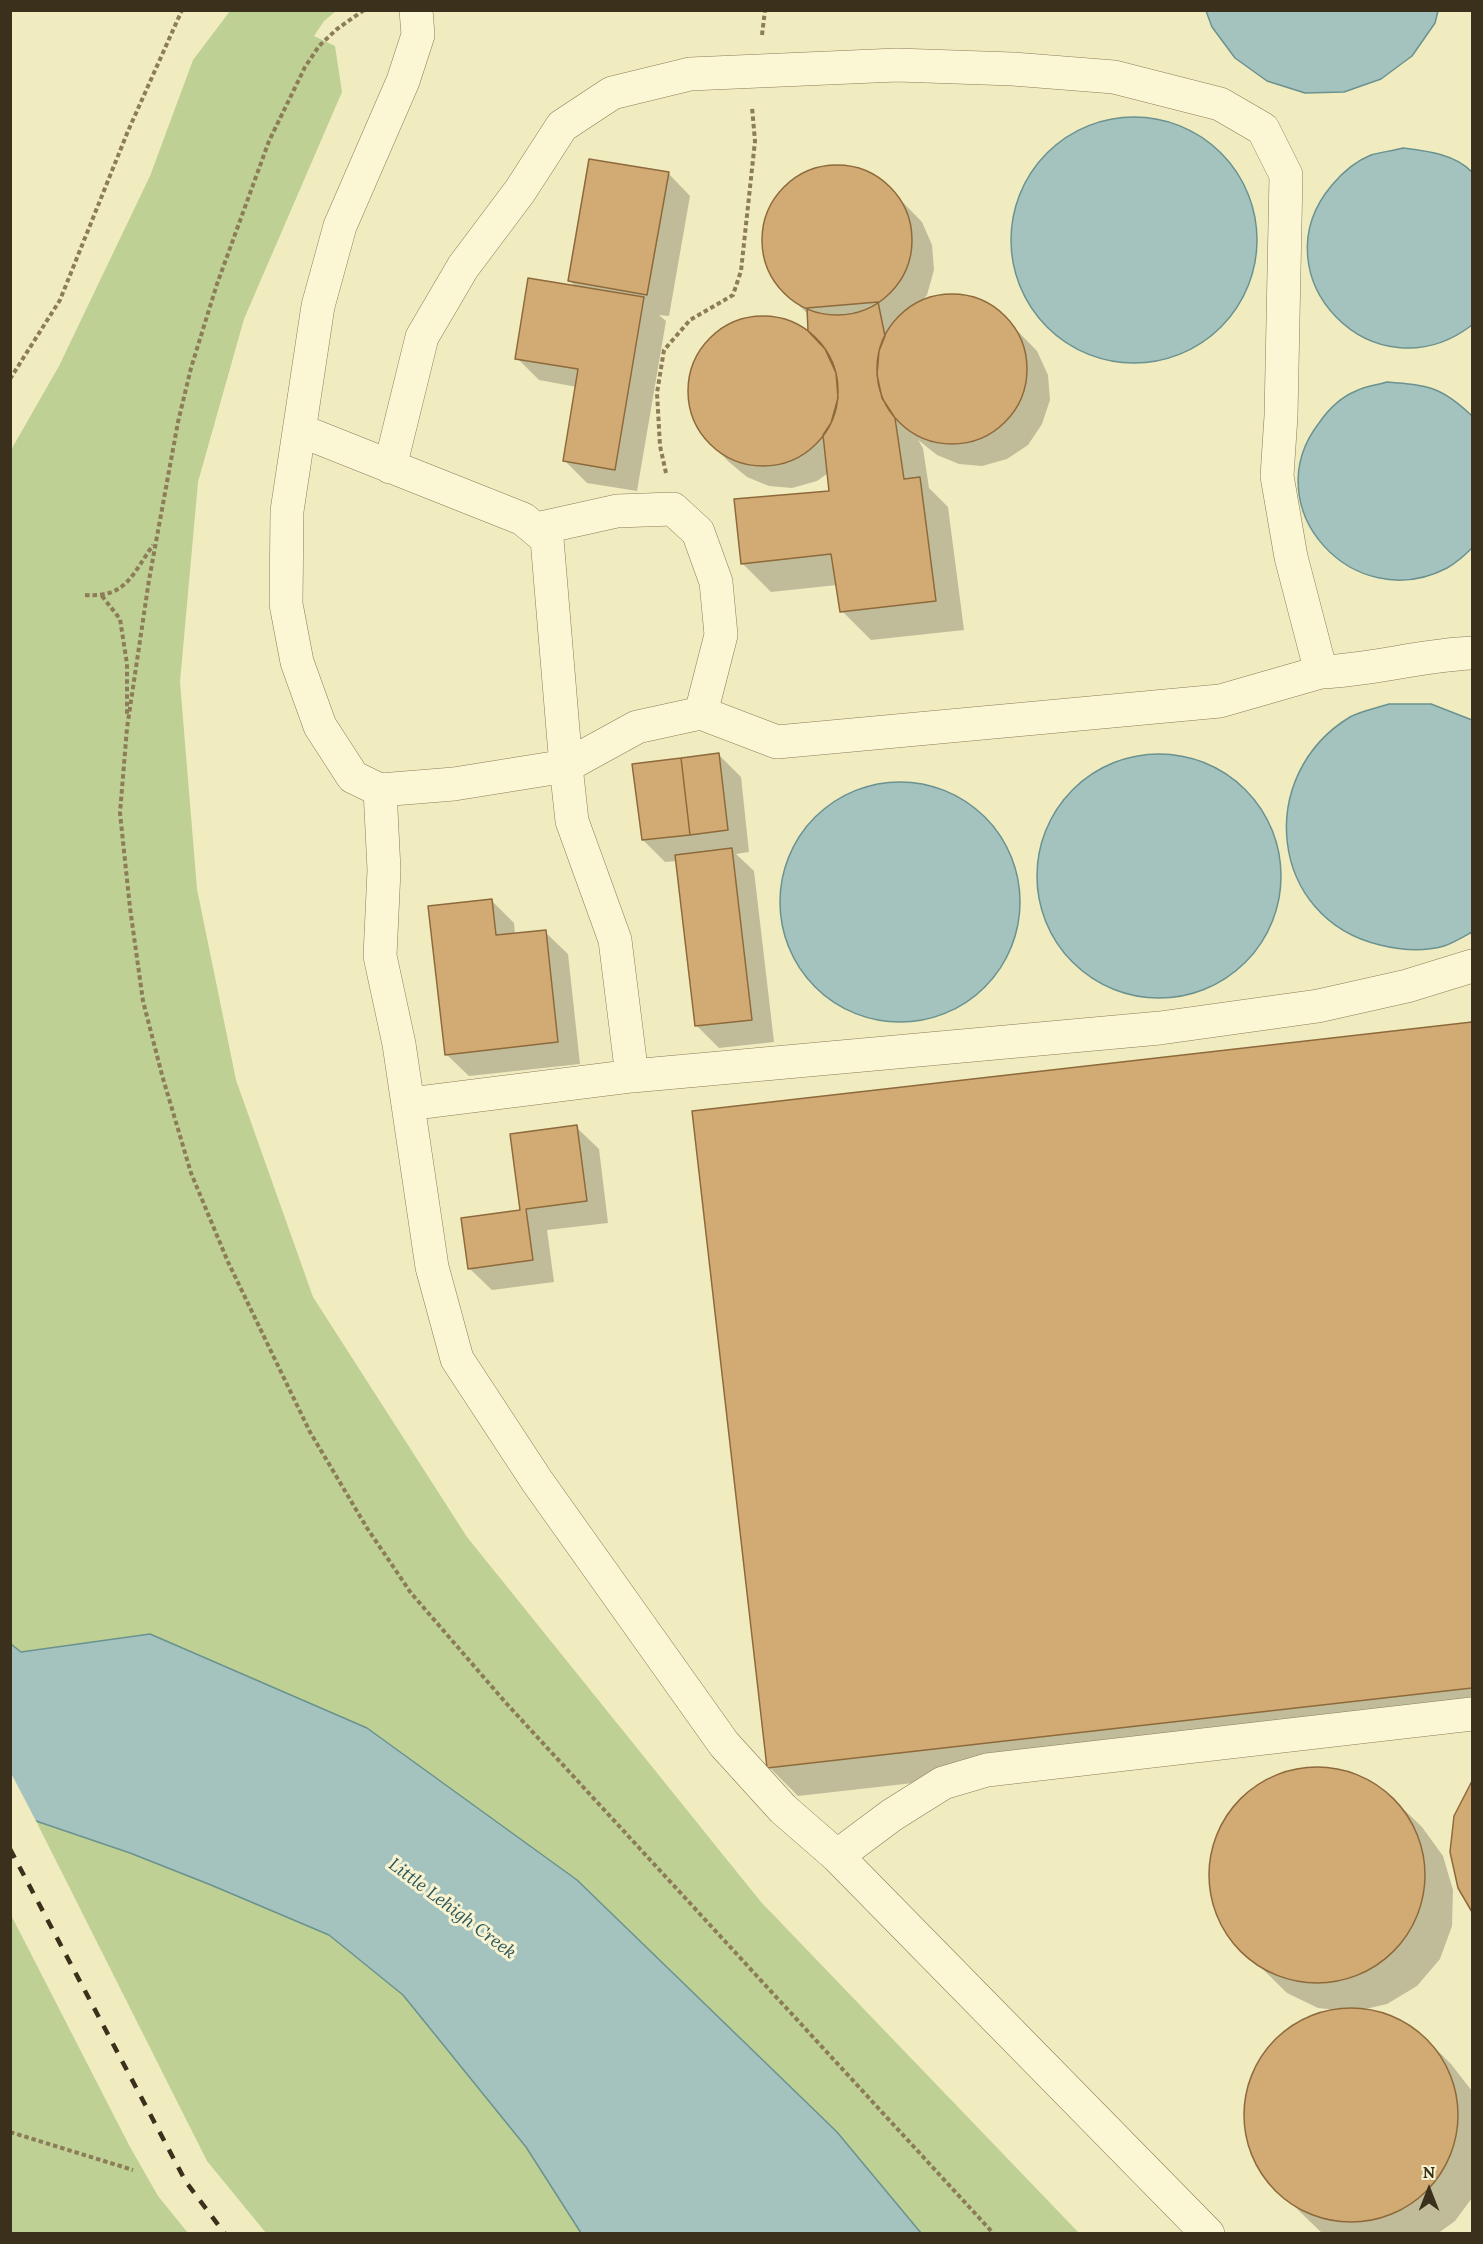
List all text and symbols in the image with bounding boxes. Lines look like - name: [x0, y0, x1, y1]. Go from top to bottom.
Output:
- water label: Little Lehigh Creek: [384, 1854, 520, 1964]
- north arrow: [1399, 2160, 1459, 2220]
- text: N: [1423, 2162, 1435, 2182]

